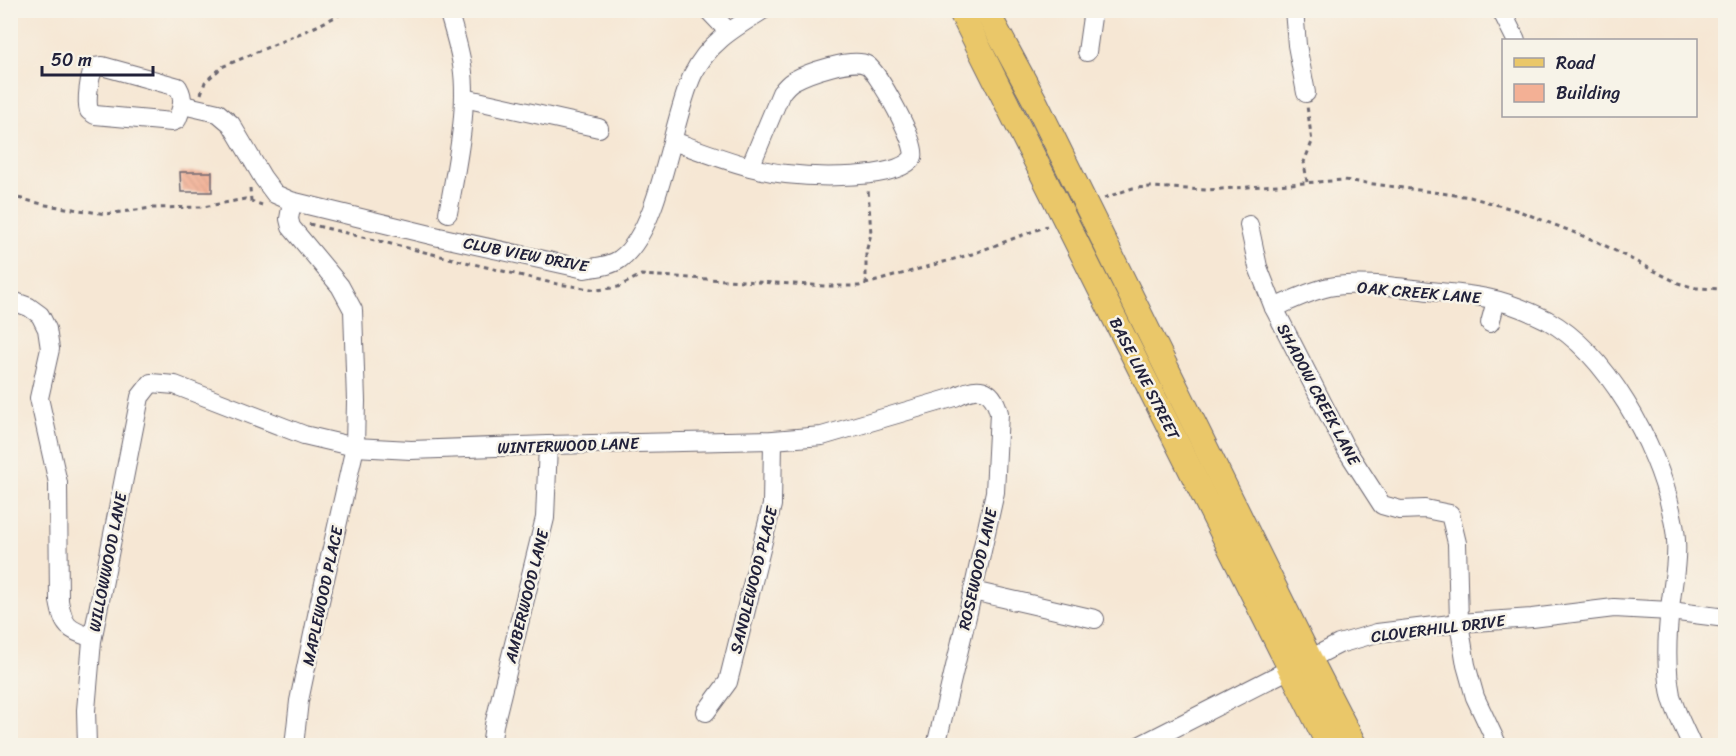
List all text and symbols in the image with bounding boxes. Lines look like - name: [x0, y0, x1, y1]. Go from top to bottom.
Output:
- scale bar: [42, 39, 153, 77]
- legend: [1502, 39, 1697, 117]
- text: 50 m: [51, 44, 92, 76]
- text: Road: [1556, 47, 1596, 79]
- text: Building: [1556, 77, 1620, 109]
- street label: CLUB VIEW DRIVE: [461, 228, 592, 281]
- street label: OAK CREEK LANE: [1356, 273, 1483, 312]
- street label: BASE LINE STREET: [1101, 312, 1189, 446]
- street label: SHADOW CREEK LANE: [1269, 318, 1369, 472]
- street label: WINTERWOOD LANE: [497, 429, 640, 462]
- street label: WILLOWWOOD LANE: [80, 489, 135, 634]
- street label: SANDLEWOOD PLACE: [721, 502, 786, 657]
- street label: ROSEWOOD LANE: [949, 504, 1006, 633]
- street label: MAPLEWOOD PLACE: [294, 523, 352, 668]
- street label: AMBERWOOD LANE: [496, 525, 557, 667]
- street label: CLOVERHILL DRIVE: [1369, 606, 1508, 651]

